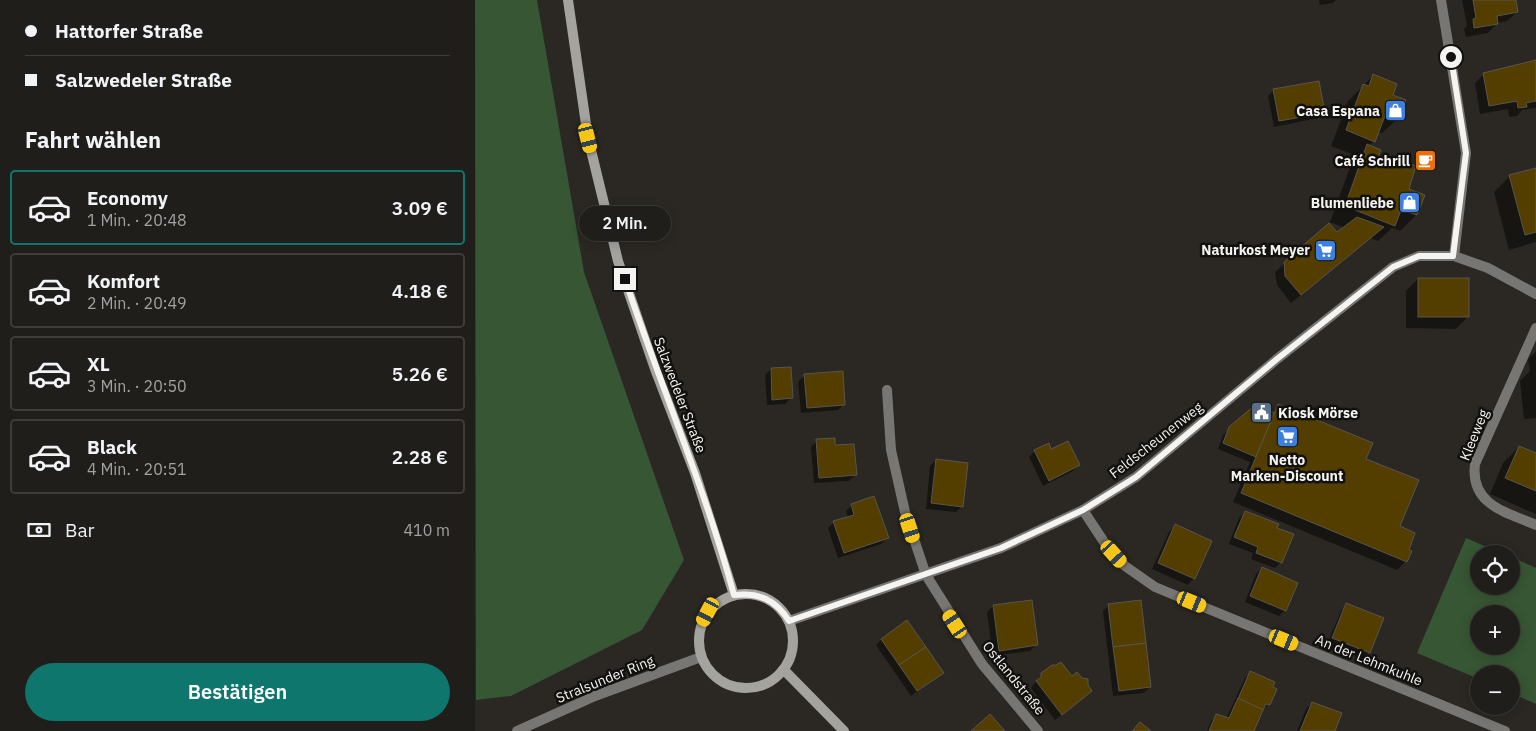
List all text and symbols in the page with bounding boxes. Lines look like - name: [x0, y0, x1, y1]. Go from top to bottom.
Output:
- text: Hattorfer Straße: [55, 19, 203, 43]
- route start: [1440, 46, 1462, 68]
- text: Salzwedeler Straße: [55, 68, 232, 92]
- shop icon: Casa Espana: [1384, 99, 1408, 123]
- place label: Casa Espana: [1296, 102, 1380, 120]
- car: [577, 122, 598, 154]
- text: Fahrt wählen: [25, 125, 161, 154]
- cafe icon: Café Schrill: [1414, 149, 1438, 173]
- place label: Café Schrill: [1334, 152, 1410, 170]
- icon: car: [27, 185, 72, 230]
- text: Economy: [87, 186, 168, 210]
- shop icon: Blumenliebe: [1398, 191, 1422, 215]
- place label: Blumenliebe: [1311, 194, 1394, 212]
- text: 3.09 €: [392, 196, 448, 220]
- callout: 2 Min.: [579, 206, 671, 242]
- text: 1 Min. · 20:48: [87, 210, 187, 230]
- text: 2 Min.: [602, 213, 648, 233]
- supermarket icon: Naturkost Meyer: [1314, 238, 1338, 262]
- place label: Naturkost Meyer: [1201, 241, 1310, 259]
- icon: car: [27, 268, 72, 313]
- route end: [614, 268, 636, 290]
- text: Komfort: [87, 269, 160, 293]
- text: 4.18 €: [392, 279, 448, 303]
- text: 2 Min. · 20:49: [87, 293, 187, 313]
- street label: Salzwedeler Straße: [650, 335, 710, 456]
- icon: car: [27, 351, 72, 396]
- text: XL: [87, 352, 110, 376]
- text: 5.26 €: [392, 362, 448, 386]
- text: 3 Min. · 20:50: [87, 376, 187, 396]
- street label: Feldscheunenweg: [1106, 397, 1207, 482]
- public building icon: Kiosk Mörse: [1250, 401, 1274, 425]
- place label: Kiosk Mörse: [1278, 404, 1358, 422]
- street label: Kleeweg: [1456, 406, 1493, 463]
- supermarket icon: Netto Marken-Discount: [1275, 425, 1299, 449]
- icon: car: [27, 434, 72, 479]
- text: Black: [87, 435, 137, 459]
- text: 2.28 €: [392, 445, 448, 469]
- place label: Netto Marken-Discount: [1231, 451, 1343, 485]
- text: 4 Min. · 20:51: [87, 459, 187, 479]
- car: [898, 511, 921, 545]
- icon: cash: [25, 516, 53, 544]
- text: Bar: [65, 518, 95, 542]
- text: 410 m: [403, 520, 450, 540]
- car: [1098, 538, 1129, 570]
- map controls: [1470, 545, 1520, 715]
- button: locate: [1470, 545, 1520, 595]
- car: [1175, 589, 1208, 615]
- car: [694, 595, 721, 629]
- button: +: [1470, 605, 1520, 655]
- car: [940, 607, 969, 641]
- car: [1267, 627, 1300, 653]
- street label: An der Lehmkuhle: [1313, 630, 1425, 690]
- street label: Ostlandstraße: [979, 637, 1049, 719]
- street label: Stralsunder Ring: [553, 651, 657, 707]
- button: Bestätigen: [25, 663, 450, 721]
- button: −: [1470, 665, 1520, 715]

